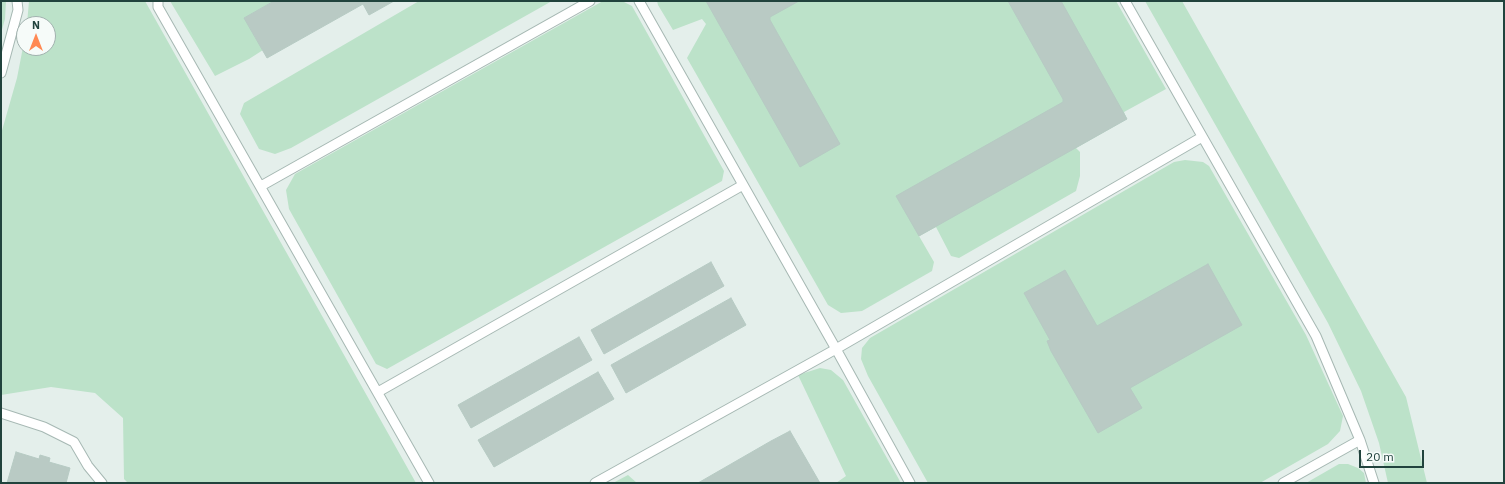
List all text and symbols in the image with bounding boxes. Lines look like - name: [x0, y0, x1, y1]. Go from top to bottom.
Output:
- north arrow: [16, 16, 56, 56]
- text: N: [32, 18, 40, 32]
- scale bar: [1361, 442, 1426, 468]
- text: 20 m: [1366, 449, 1394, 464]

